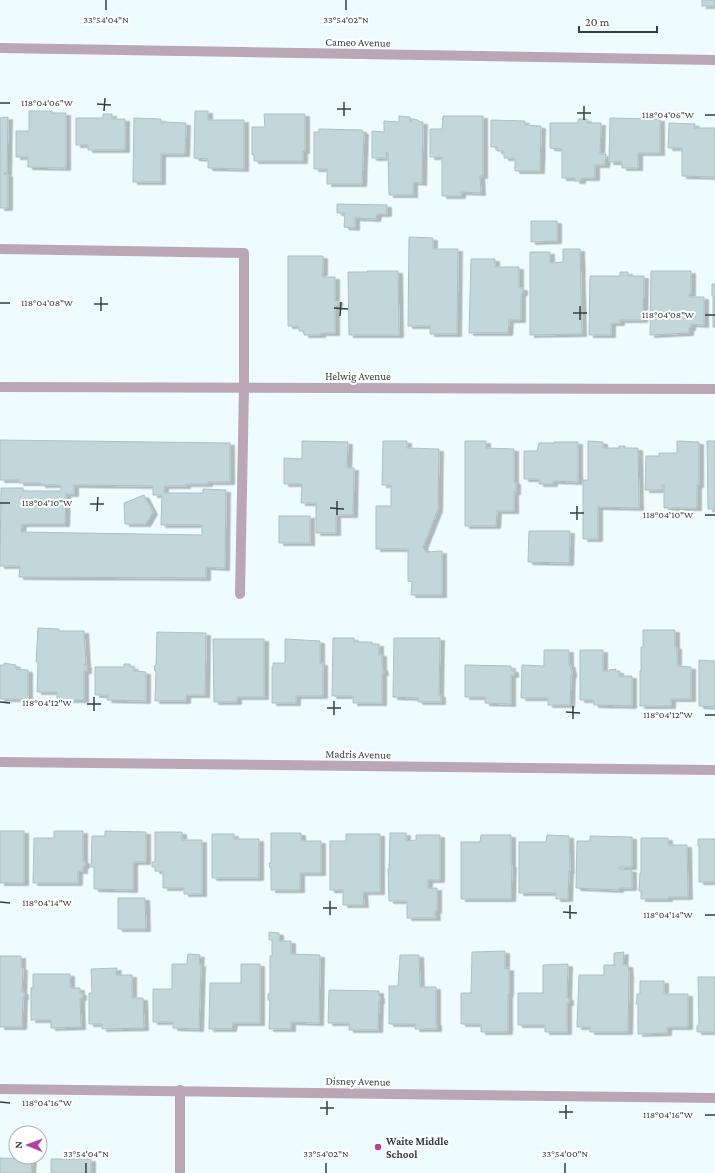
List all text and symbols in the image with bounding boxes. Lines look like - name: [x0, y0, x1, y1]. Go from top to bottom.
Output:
- scale bar: [579, 8, 657, 34]
- text: 33°54'04"N: [83, 14, 129, 25]
- text: 33°54'02"N: [323, 14, 369, 25]
- text: 20 m: [585, 15, 610, 29]
- street label: Cameo Avenue: [325, 35, 391, 49]
- text: 118°04'06"W: [21, 97, 74, 108]
- text: 118°04'06"W: [642, 109, 695, 120]
- text: 118°04'08"W: [21, 297, 74, 308]
- text: 118°04'08"W: [642, 309, 695, 320]
- street label: Helwig Avenue: [325, 370, 391, 383]
- text: 118°04'10"W: [22, 497, 73, 508]
- text: 118°04'10"W: [643, 509, 694, 520]
- text: 118°04'12"W: [22, 697, 73, 708]
- text: 118°04'12"W: [643, 709, 694, 720]
- street label: Madris Avenue: [325, 747, 391, 761]
- text: 118°04'14"W: [22, 897, 73, 908]
- text: 118°04'14"W: [643, 909, 694, 920]
- street label: Disney Avenue: [325, 1074, 391, 1089]
- text: 118°04'16"W: [22, 1097, 73, 1108]
- text: 118°04'16"W: [643, 1109, 694, 1120]
- north arrow: [8, 1125, 48, 1165]
- place label: Waite Middle School: [385, 1135, 449, 1160]
- text: N: [12, 1140, 24, 1149]
- marker: Waite Middle School: [373, 1142, 383, 1152]
- text: 33°54'04"N: [63, 1148, 109, 1159]
- text: 33°54'02"N: [303, 1148, 349, 1159]
- text: 33°54'00"N: [542, 1148, 589, 1159]

